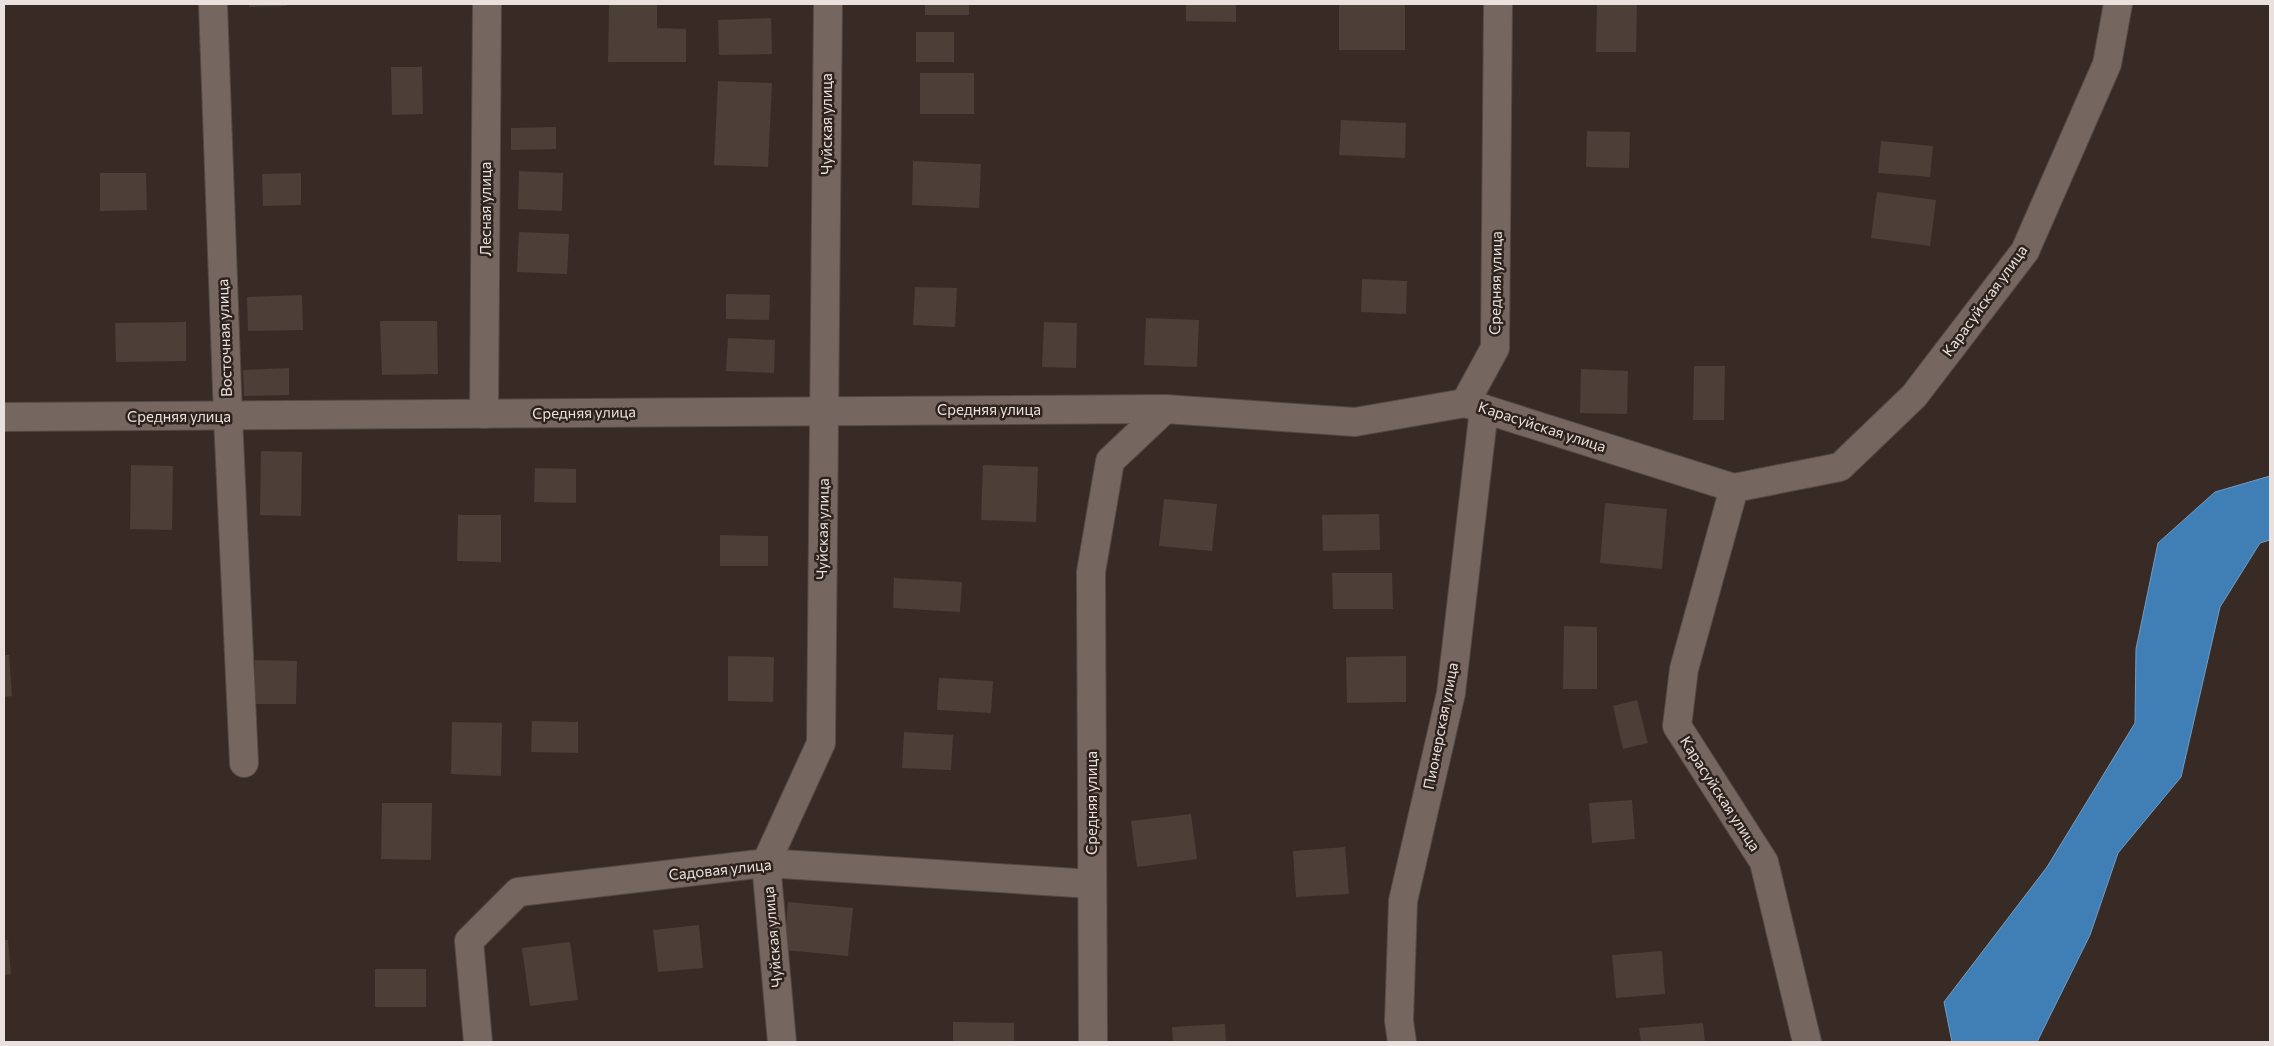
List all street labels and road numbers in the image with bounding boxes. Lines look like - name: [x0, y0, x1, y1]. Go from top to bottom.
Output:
- street label: Чуйская улица: [817, 73, 835, 175]
- street label: Лесная улица: [476, 162, 494, 256]
- street label: Средняя улица: [1485, 231, 1505, 335]
- street label: Карасуйская улица: [1938, 241, 2031, 360]
- street label: Восточная улица: [213, 279, 235, 397]
- street label: Карасуйская улица: [1476, 397, 1608, 455]
- street label: Средняя улица: [937, 400, 1041, 418]
- street label: Средняя улица: [532, 402, 636, 422]
- street label: Средняя улица: [127, 407, 231, 425]
- street label: Чуйская улица: [812, 478, 832, 580]
- street label: Пионерская улица: [1419, 661, 1461, 791]
- street label: Карасуйская улица: [1677, 733, 1765, 854]
- street label: Средняя улица: [1082, 751, 1100, 855]
- street label: Садовая улица: [668, 855, 772, 883]
- street label: Чуйская улица: [759, 886, 785, 988]

